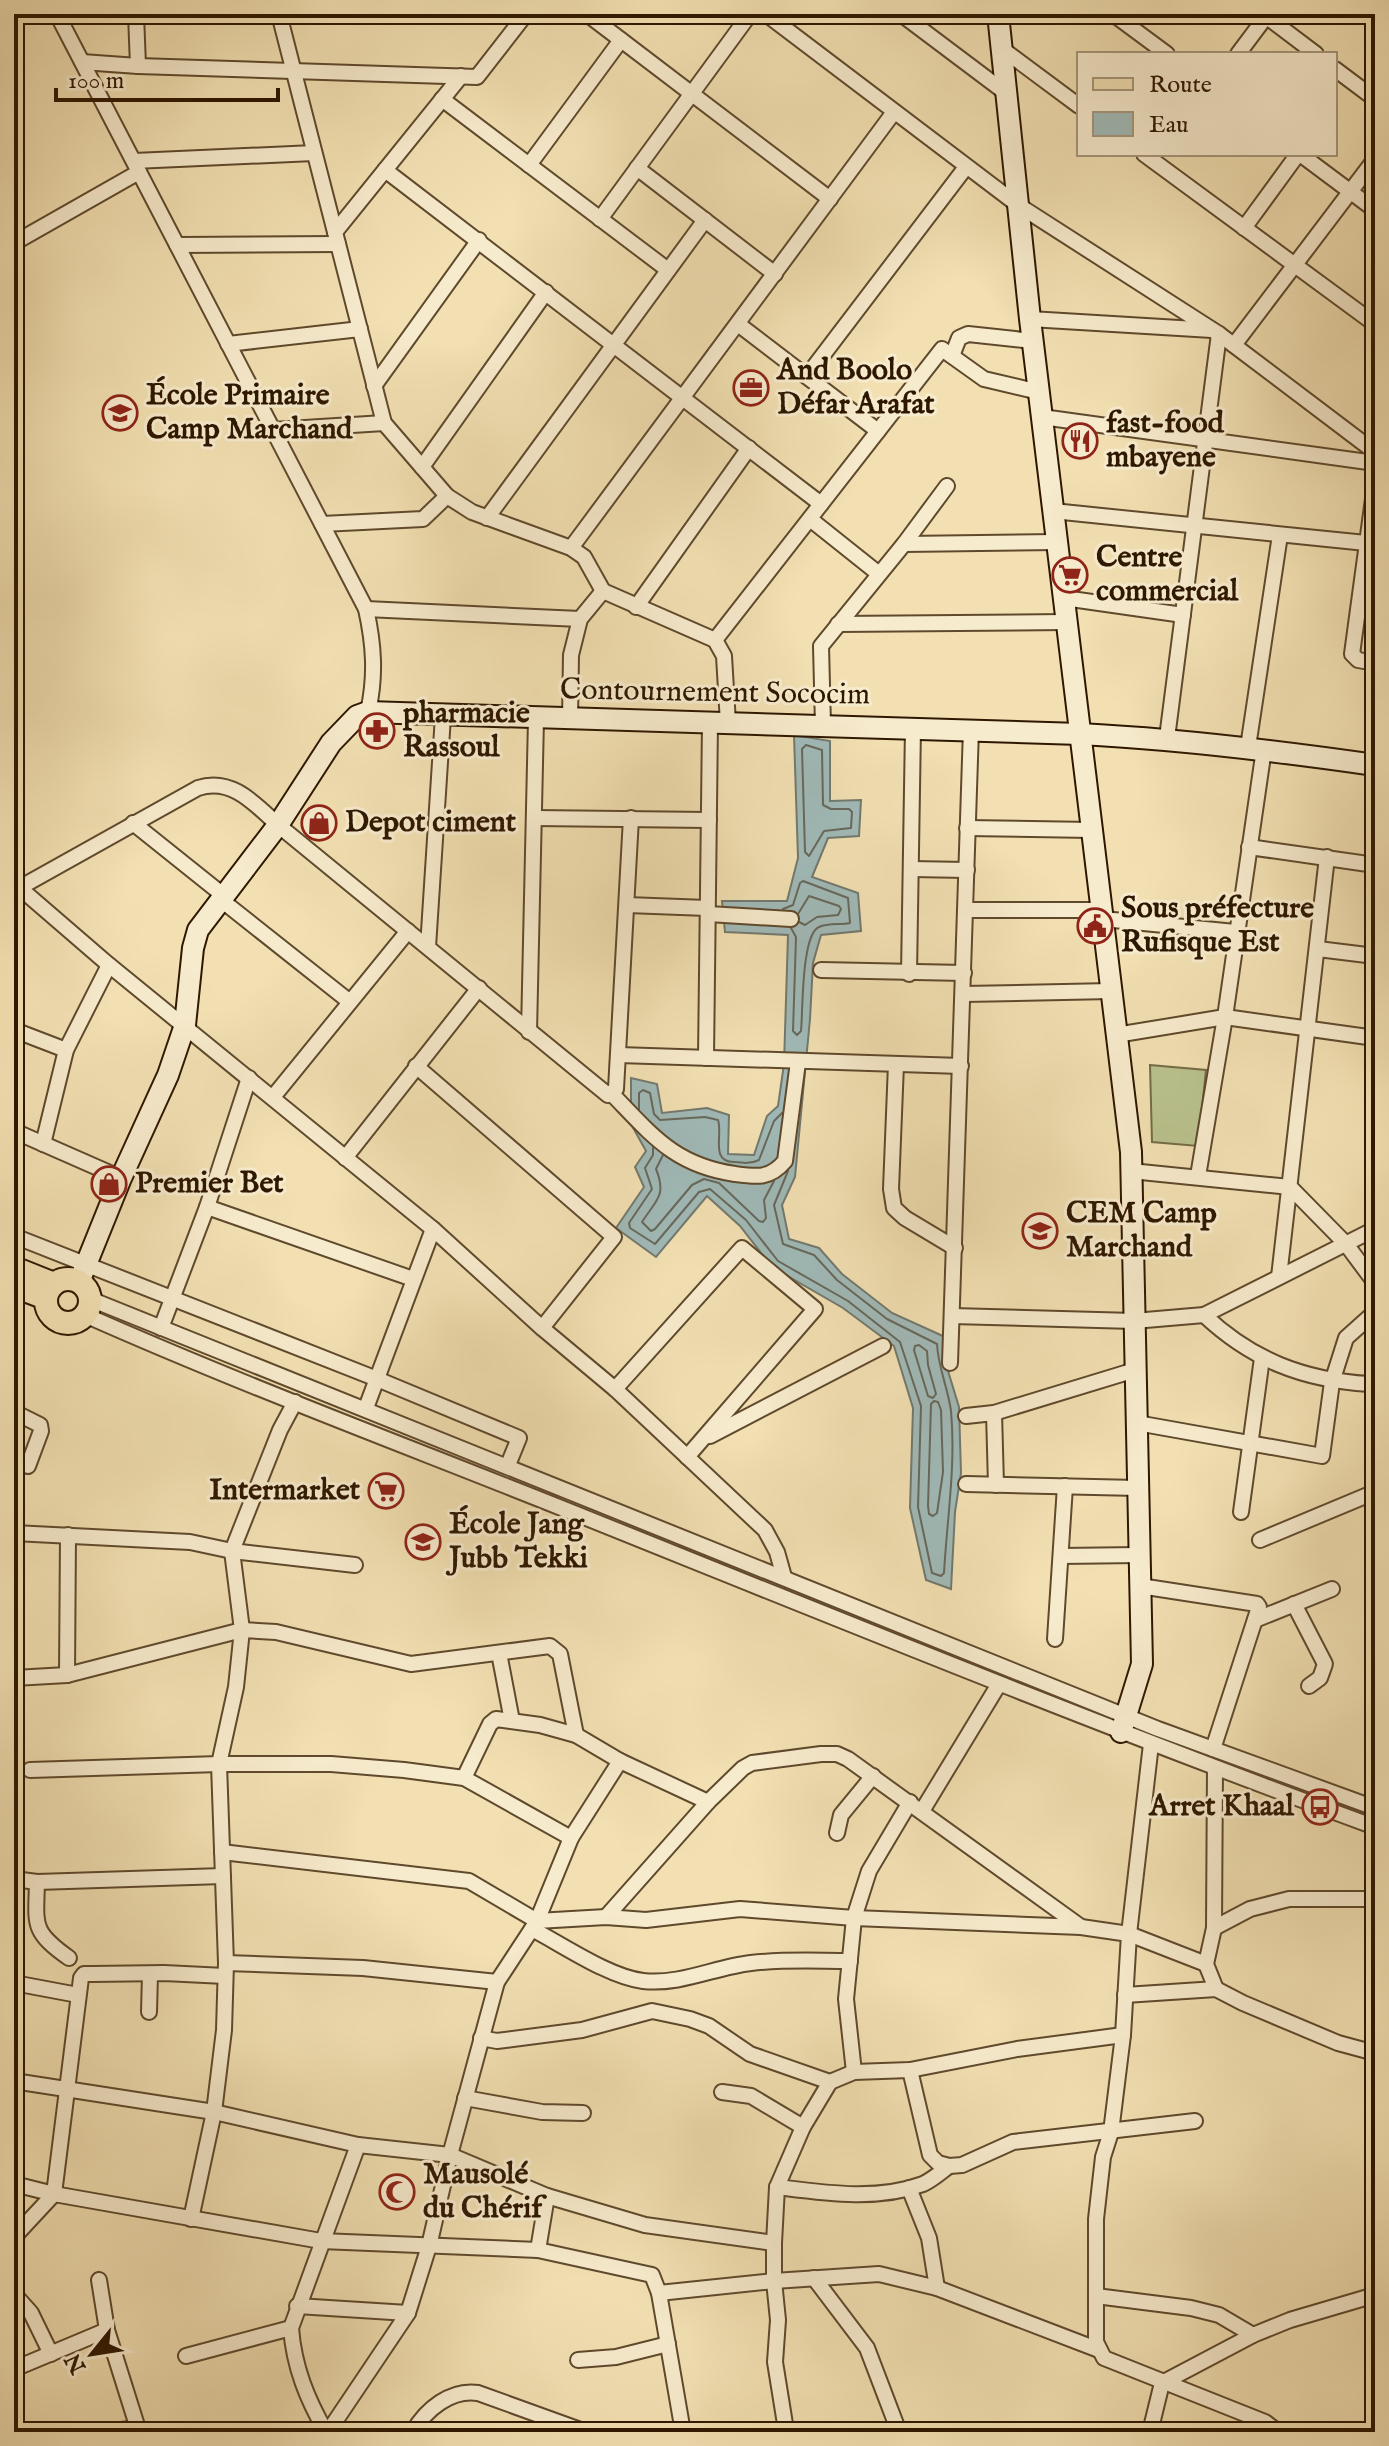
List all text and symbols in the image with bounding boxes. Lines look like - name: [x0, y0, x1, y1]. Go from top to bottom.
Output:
- scale bar: [56, 52, 278, 102]
- legend: [1077, 52, 1337, 156]
- text: 100 m: [68, 66, 124, 97]
- text: Route: [1149, 70, 1212, 101]
- text: Eau: [1149, 110, 1188, 141]
- place label: And Boolo Défar Arafat: [776, 352, 935, 424]
- office icon: And Boolo Défar Arafat: [732, 369, 770, 407]
- place label: École Primaire Camp Marchand: [146, 375, 353, 449]
- school or university icon: École Primaire Camp Marchand: [101, 394, 139, 432]
- place label: fast-food mbayene: [1106, 405, 1225, 477]
- restaurant icon: fast-food mbayene: [1061, 422, 1099, 460]
- place label: Centre commercial: [1096, 539, 1239, 611]
- supermarket icon: Centre commercial: [1051, 556, 1089, 594]
- street label: Contournement Sococim: [560, 671, 870, 715]
- place label: pharmacie Rassoul: [402, 695, 530, 767]
- pharmacy icon: pharmacie Rassoul: [358, 712, 396, 750]
- shop icon: Depot ciment: [300, 804, 338, 842]
- place label: Depot ciment: [345, 804, 517, 842]
- place label: Sous préfecture Rufisque Est: [1121, 890, 1314, 962]
- public building icon: Sous préfecture Rufisque Est: [1076, 907, 1114, 945]
- shop icon: Premier Bet: [90, 1165, 128, 1203]
- place label: Premier Bet: [135, 1165, 284, 1203]
- place label: CEM Camp Marchand: [1066, 1195, 1217, 1267]
- school or university icon: CEM Camp Marchand: [1021, 1212, 1059, 1250]
- place label: Intermarket: [209, 1472, 361, 1510]
- supermarket icon: Intermarket: [367, 1472, 405, 1510]
- place label: École Jang Jubb Tekki: [445, 1504, 588, 1578]
- school or university icon: École Jang Jubb Tekki: [404, 1523, 442, 1561]
- place label: Arret Khaal: [1148, 1788, 1295, 1826]
- bus stop icon: Arret Khaal: [1301, 1788, 1339, 1826]
- place label: Mausolé du Chérif: [423, 2156, 547, 2228]
- mosque icon: Mausolé du Chérif: [378, 2173, 416, 2211]
- north arrow: [52, 2314, 132, 2394]
- text: N: [60, 2348, 94, 2379]

